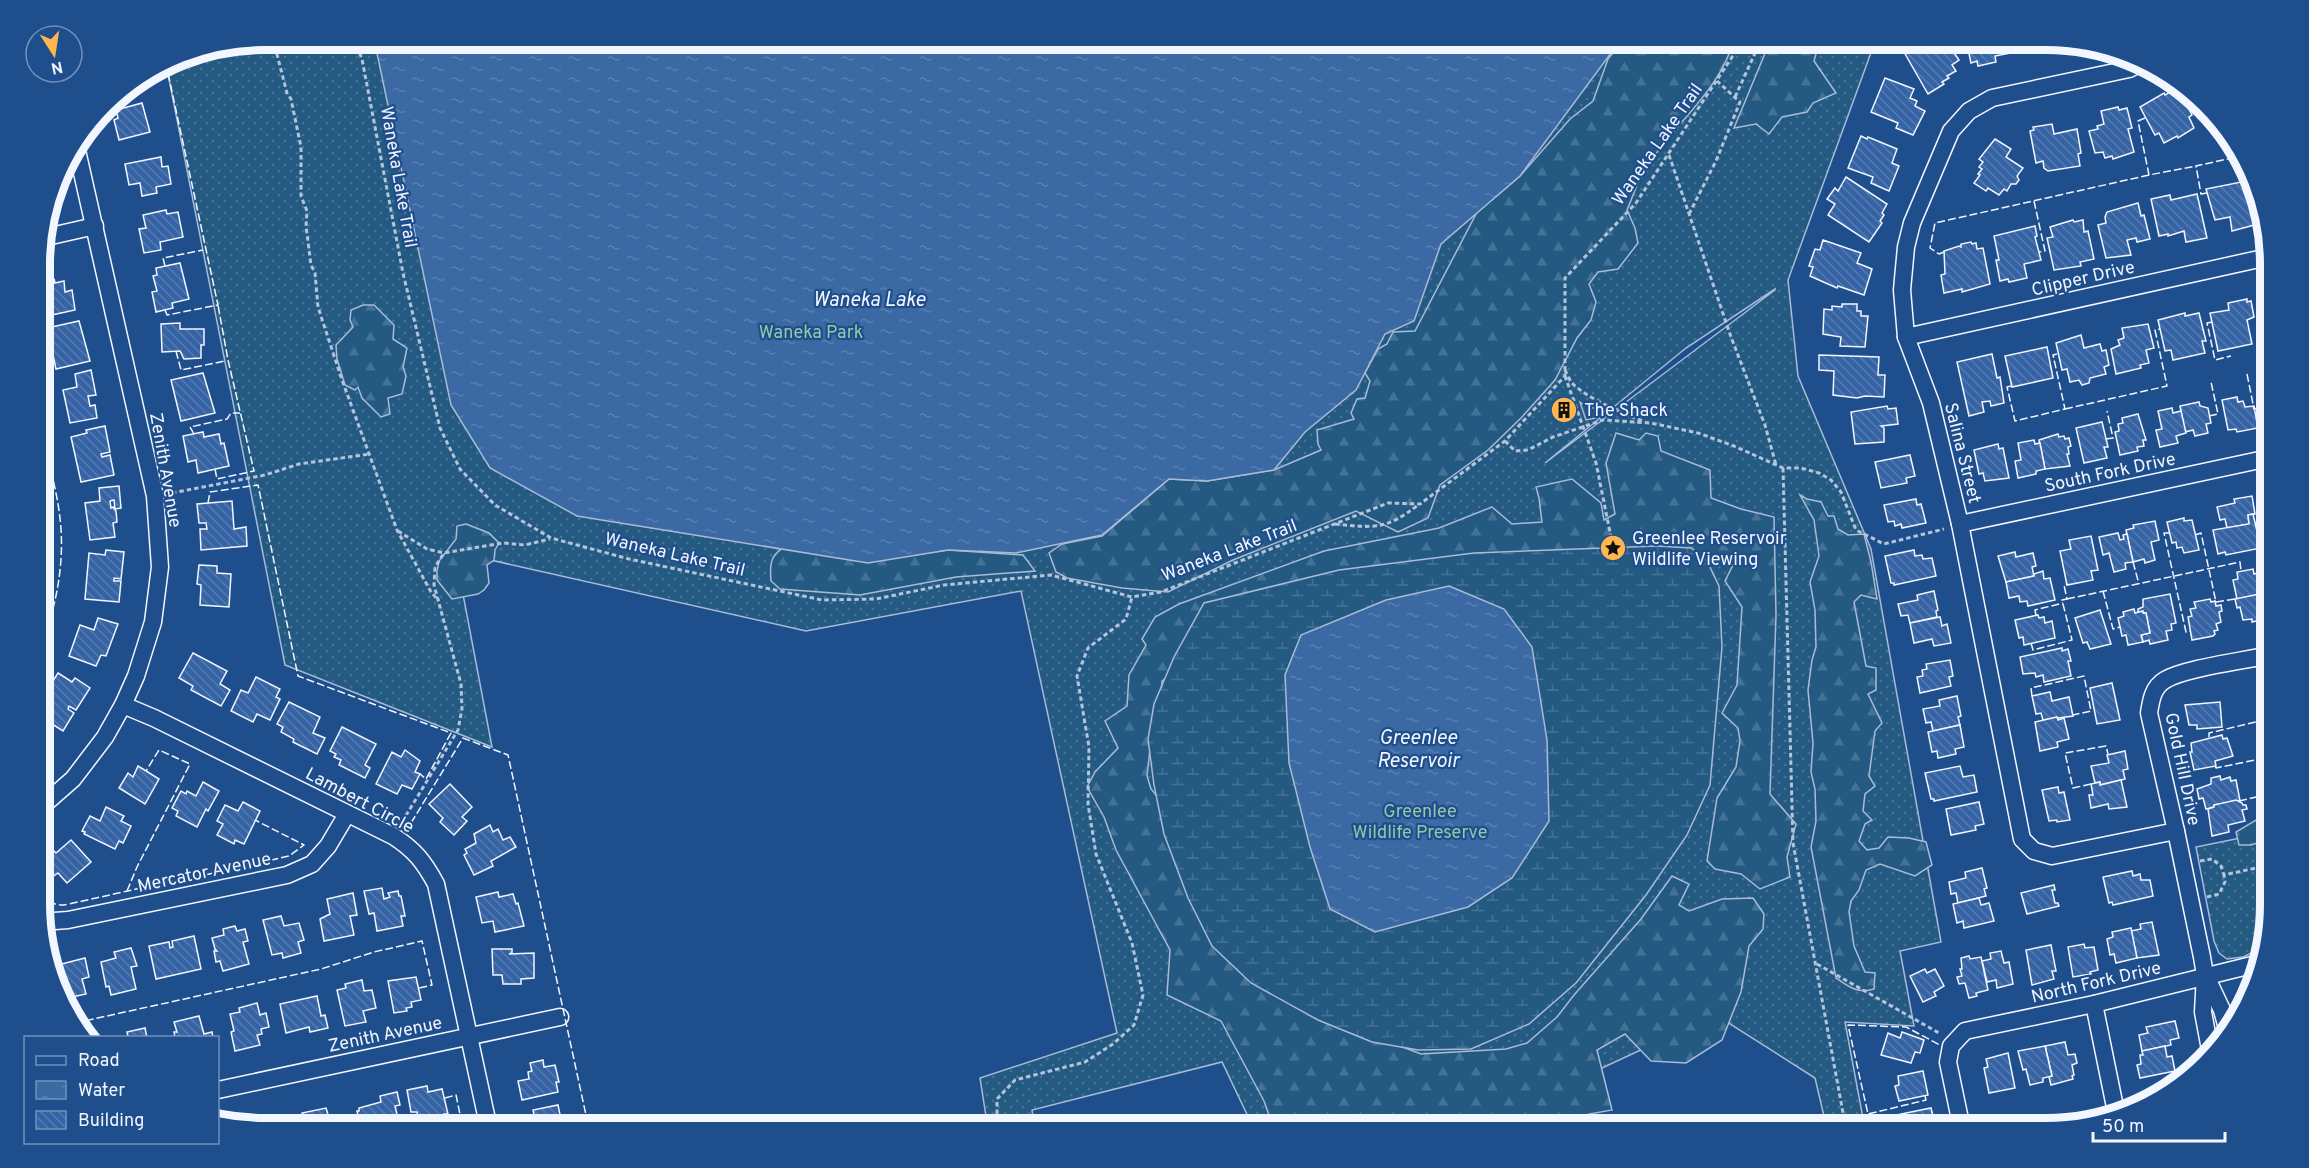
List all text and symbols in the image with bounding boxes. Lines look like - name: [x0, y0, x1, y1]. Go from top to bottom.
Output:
- north arrow: [24, 24, 84, 84]
- text: N: [49, 56, 64, 78]
- street label: Waneka Lake Trail: [1608, 80, 1709, 210]
- street label: Waneka Lake Trail: [374, 105, 421, 250]
- street label: Clipper Drive: [2029, 256, 2137, 303]
- water label: Waneka Lake: [813, 288, 926, 314]
- park label: Waneka Park: [759, 322, 863, 345]
- building icon: The Shack: [1549, 395, 1579, 425]
- place label: The Shack: [1584, 400, 1668, 423]
- street label: Salina Street: [1938, 401, 1985, 506]
- street label: Zenith Avenue: [143, 411, 186, 529]
- street label: South Fork Drive: [2043, 448, 2178, 499]
- street label: Waneka Lake Trail: [1159, 515, 1301, 588]
- street label: Waneka Lake Trail: [602, 528, 747, 583]
- place label: Greenlee Reservoir Wildlife Viewing: [1632, 528, 1787, 572]
- place icon: Greenlee Reservoir Wildlife Viewing: [1598, 533, 1628, 563]
- street label: Gold Hill Drive: [2158, 711, 2205, 828]
- water label: Greenlee Reservoir: [1377, 726, 1460, 775]
- street label: Lambert Circle: [301, 763, 418, 840]
- park label: Greenlee Wildlife Preserve: [1353, 801, 1487, 845]
- street label: Mercator Avenue: [135, 848, 273, 899]
- street label: North Fork Drive: [2029, 957, 2164, 1010]
- street label: Zenith Avenue: [326, 1012, 445, 1059]
- legend: [24, 1036, 219, 1144]
- text: Road: [78, 1050, 120, 1073]
- text: Water: [78, 1080, 125, 1103]
- scale bar: [2093, 1105, 2225, 1143]
- text: Building: [78, 1110, 144, 1133]
- text: 50 m: [2102, 1116, 2144, 1139]

